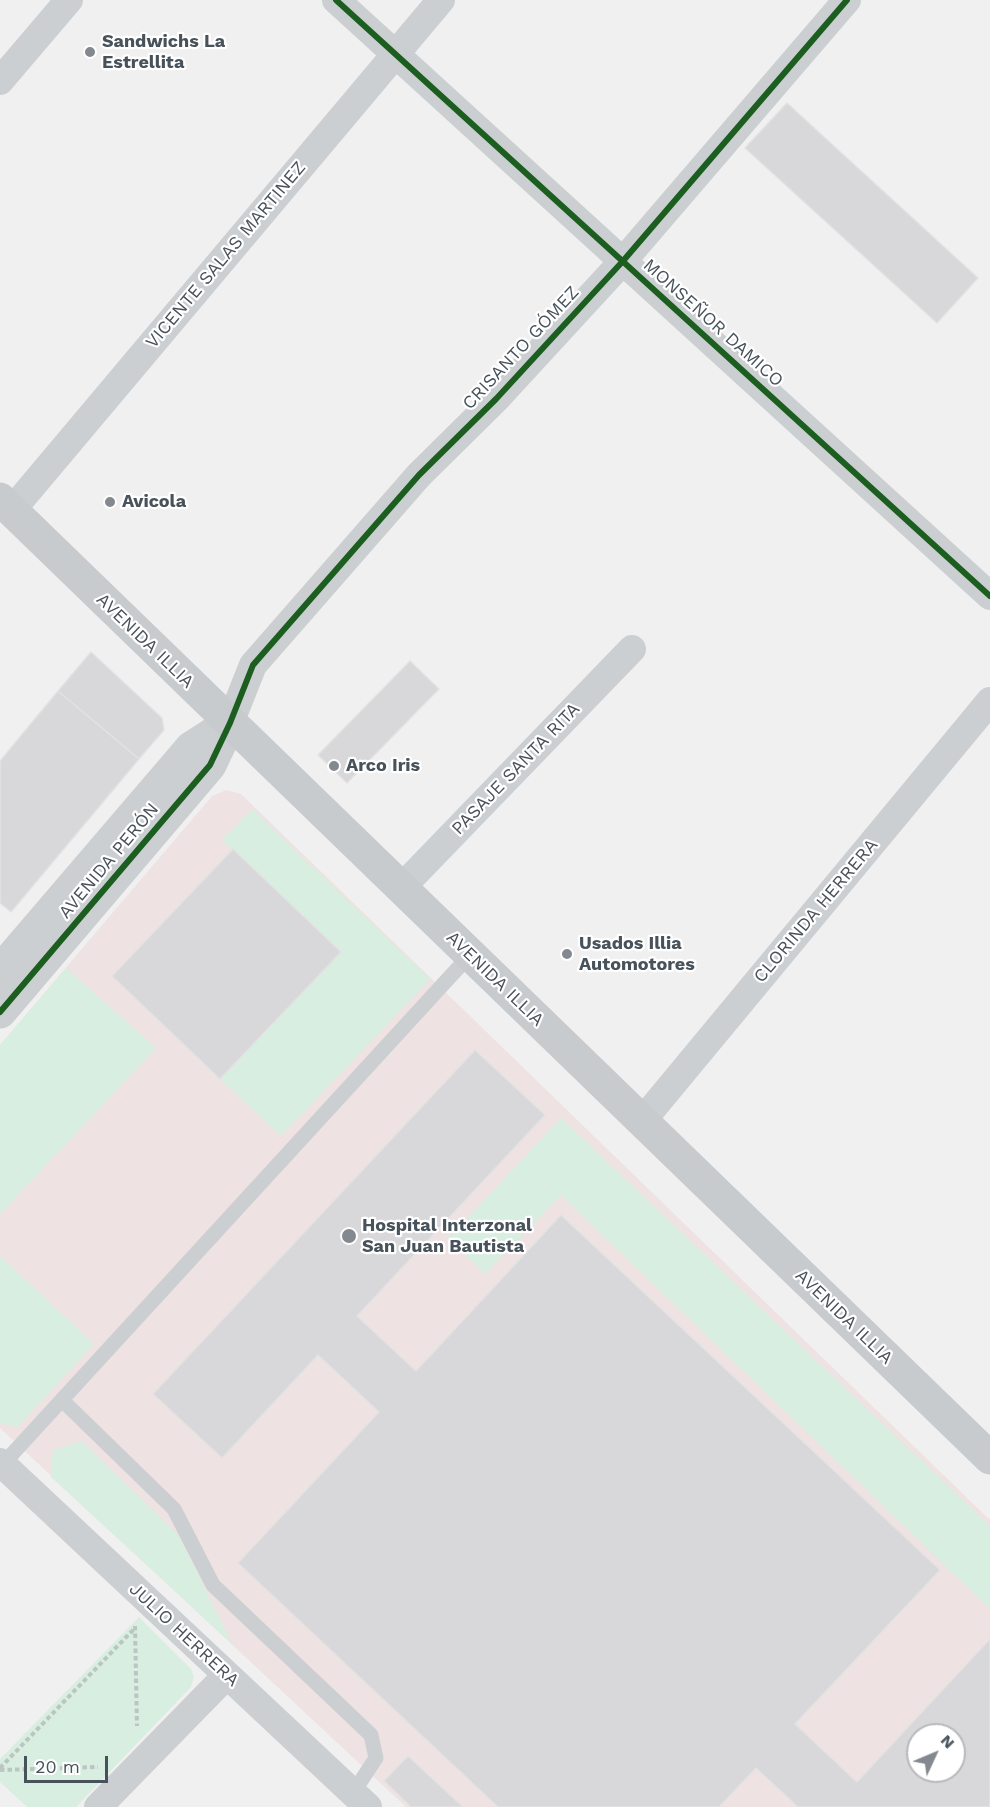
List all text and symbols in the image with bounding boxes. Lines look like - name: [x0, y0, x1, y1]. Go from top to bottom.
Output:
- place label: Sandwichs La Estrellita: [102, 31, 225, 74]
- marker: Sandwichs La Estrellita: [83, 45, 97, 59]
- street label: VICENTE SALAS MARTINEZ: [142, 157, 310, 353]
- street label: MONSEÑOR DAMICO: [639, 254, 787, 392]
- street label: CRISANTO GÓMEZ: [458, 282, 584, 414]
- place label: Avicola: [122, 491, 186, 513]
- marker: Avicola: [103, 495, 117, 509]
- street label: AVENIDA ILLIA: [92, 589, 198, 693]
- street label: PASAJE SANTA RITA: [447, 699, 585, 839]
- place label: Arco Iris: [346, 755, 420, 777]
- marker: Arco Iris: [327, 759, 341, 773]
- street label: AVENIDA PERÓN: [54, 799, 164, 923]
- street label: CLORINDA HERRERA: [749, 835, 883, 987]
- street label: AVENIDA ILLIA: [442, 927, 548, 1031]
- place label: Usados Illia Automotores: [579, 933, 695, 976]
- marker: Usados Illia Automotores: [560, 947, 574, 961]
- place label: Hospital Interzonal San Juan Bautista: [362, 1215, 532, 1258]
- marker: Hospital Interzonal San Juan Bautista: [340, 1227, 358, 1245]
- street label: AVENIDA ILLIA: [791, 1265, 897, 1369]
- street label: JULIO HERRERA: [124, 1578, 244, 1692]
- north arrow: [906, 1723, 966, 1783]
- text: N: [937, 1731, 959, 1752]
- scale bar: [27, 1744, 111, 1782]
- text: 20 m: [35, 1756, 80, 1777]

